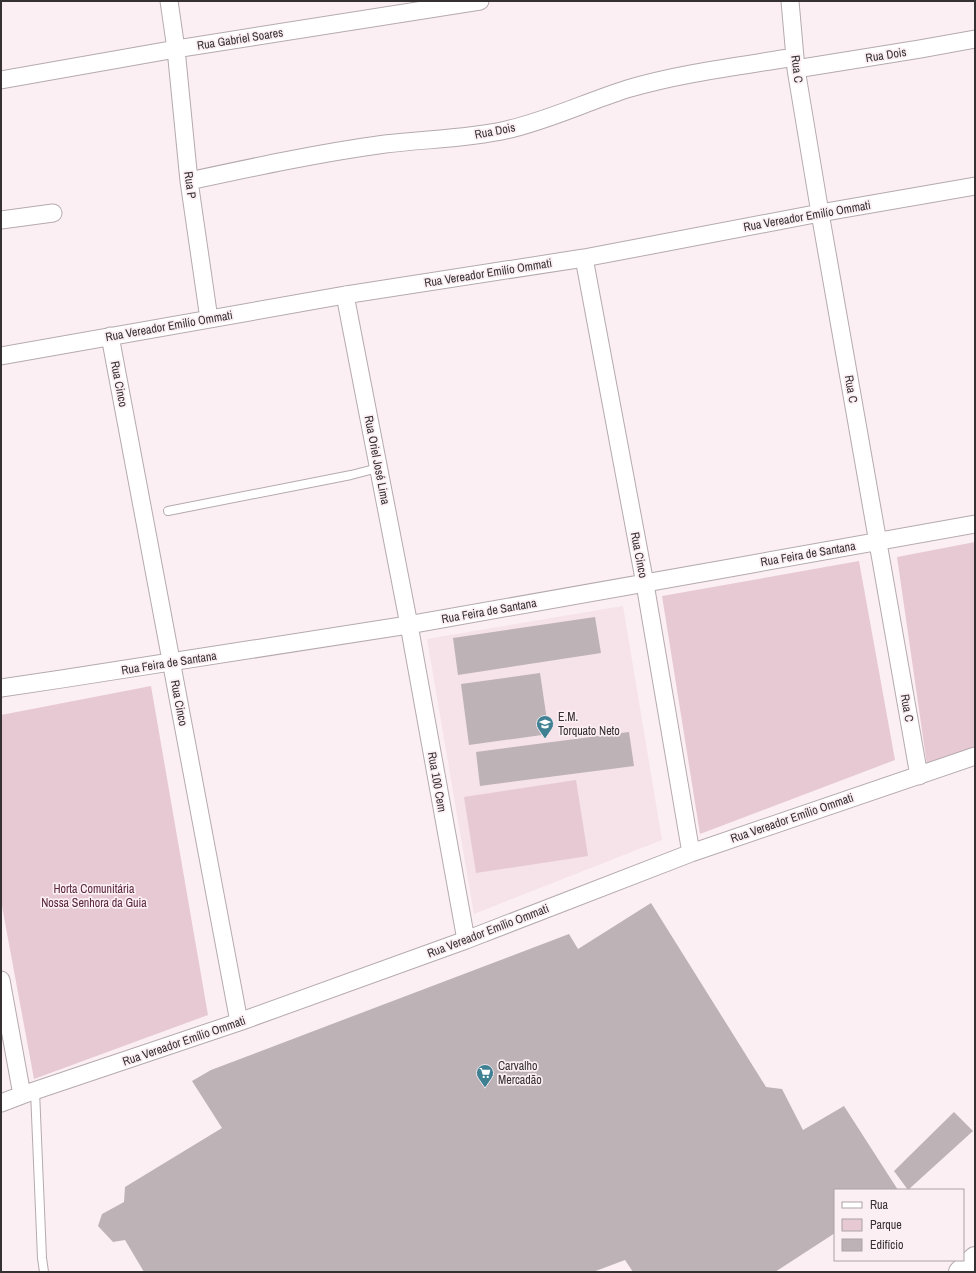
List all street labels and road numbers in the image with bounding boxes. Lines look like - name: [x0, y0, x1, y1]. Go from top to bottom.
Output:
- street label: Rua Gabriel Soares: [196, 24, 284, 54]
- street label: Rua Dois: [864, 44, 908, 66]
- street label: Rua C: [787, 54, 807, 84]
- street label: Rua Dois: [473, 119, 517, 143]
- street label: Rua P: [180, 170, 200, 200]
- street label: Rua Vereador Emilío Ommati: [742, 197, 872, 235]
- street label: Rua Vereador Emilío Ommati: [423, 255, 553, 291]
- street label: Rua Vereador Emilío Ommati: [104, 307, 234, 345]
- street label: Rua Cinco: [107, 360, 131, 408]
- street label: Rua C: [841, 374, 861, 404]
- street label: Rua Oriel José Lima: [361, 414, 394, 506]
- street label: Rua Cinco: [627, 531, 651, 579]
- street label: Rua Feira de Santana: [759, 538, 857, 570]
- street label: Rua Feira de Santana: [440, 595, 538, 627]
- street label: Rua Feira de Santana: [120, 647, 218, 678]
- street label: Rua Cinco: [167, 679, 191, 727]
- street label: Rua C: [897, 693, 917, 723]
- street label: Rua 100 Cem: [424, 751, 450, 813]
- street label: Rua Vereador Emílio Ommati: [728, 789, 856, 847]
- street label: Rua Vereador Emílio Ommati: [425, 900, 551, 962]
- street label: Rua Vereador Emílio Ommati: [120, 1012, 248, 1070]

